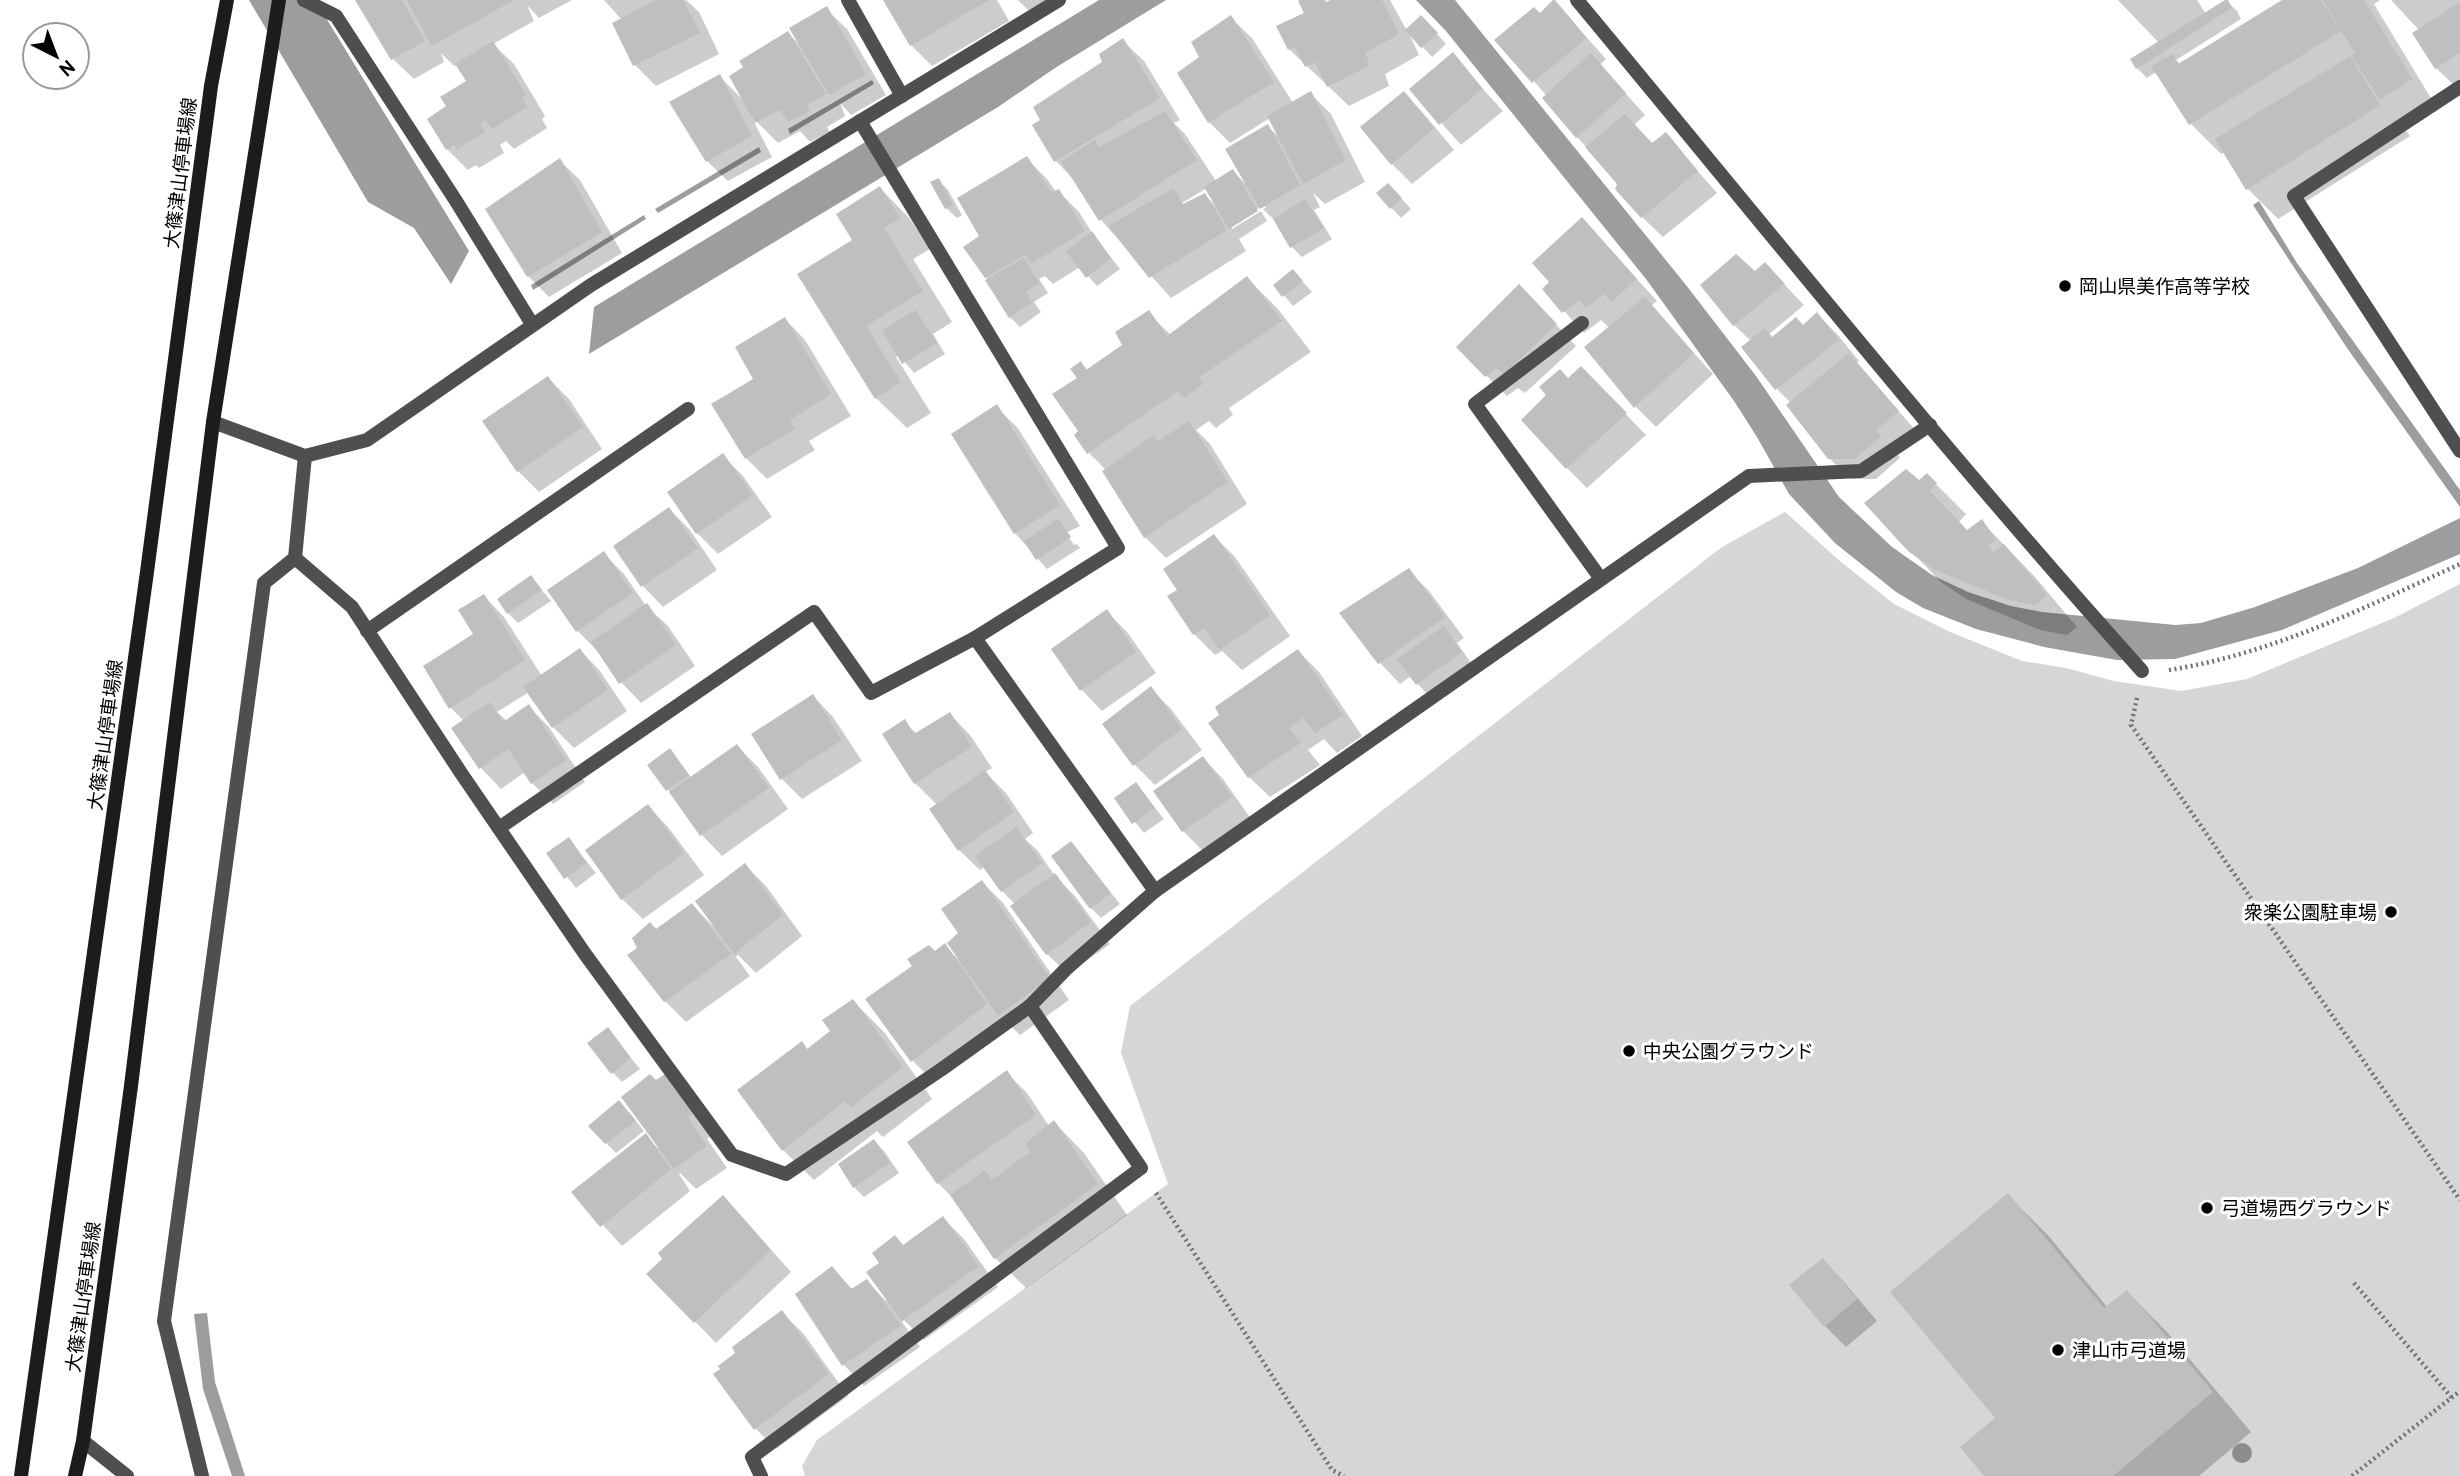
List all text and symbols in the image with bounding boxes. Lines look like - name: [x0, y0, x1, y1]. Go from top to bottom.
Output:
- north arrow: [21, 21, 91, 91]
- text: N: [53, 54, 79, 81]
- street label: 大篠津山停車場線: [161, 96, 203, 250]
- place label: 岡山県美作高等学校: [2079, 276, 2250, 300]
- marker: 岡山県美作高等学校: [2057, 278, 2073, 294]
- street label: 大篠津山停車場線: [85, 658, 129, 812]
- place label: 衆楽公園駐車場: [2244, 902, 2377, 926]
- marker: 衆楽公園駐車場: [2383, 904, 2399, 920]
- place label: 中央公園グラウンド: [1643, 1041, 1814, 1065]
- marker: 中央公園グラウンド: [1621, 1043, 1637, 1059]
- place label: 弓道場西グラウンド: [2221, 1198, 2392, 1222]
- marker: 弓道場西グラウンド: [2199, 1200, 2215, 1216]
- street label: 大篠津山停車場線: [63, 1220, 107, 1374]
- place label: 津山市弓道場: [2072, 1340, 2186, 1364]
- marker: 津山市弓道場: [2050, 1342, 2066, 1358]

